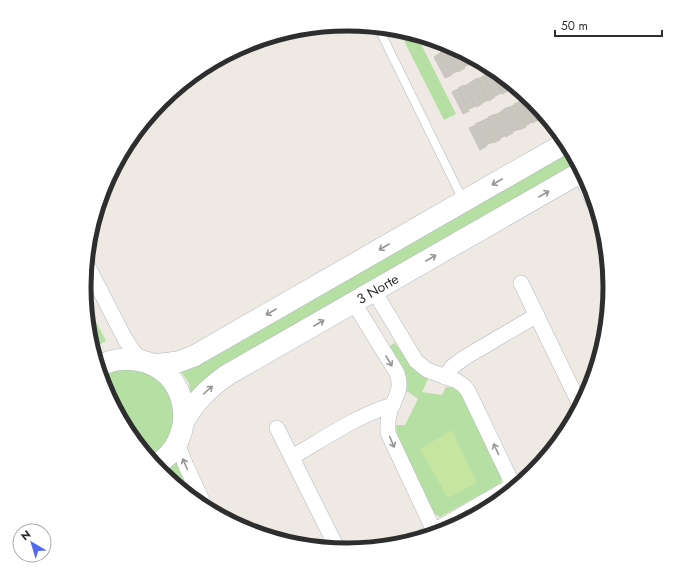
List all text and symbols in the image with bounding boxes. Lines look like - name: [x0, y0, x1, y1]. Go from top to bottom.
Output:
- scale bar: [555, 12, 662, 38]
- text: 50 m: [561, 17, 588, 35]
- one-way arrow: [491, 178, 503, 186]
- one-way arrow: [538, 189, 550, 197]
- one-way arrow: [378, 243, 390, 251]
- one-way arrow: [425, 254, 437, 262]
- street label: 3 Norte: [353, 269, 402, 309]
- one-way arrow: [265, 308, 277, 316]
- one-way arrow: [313, 319, 325, 327]
- one-way arrow: [386, 355, 394, 367]
- one-way arrow: [202, 386, 213, 395]
- one-way arrow: [389, 436, 396, 448]
- one-way arrow: [492, 444, 499, 456]
- one-way arrow: [180, 458, 188, 470]
- north arrow: [12, 523, 52, 563]
- text: N: [17, 526, 34, 544]

